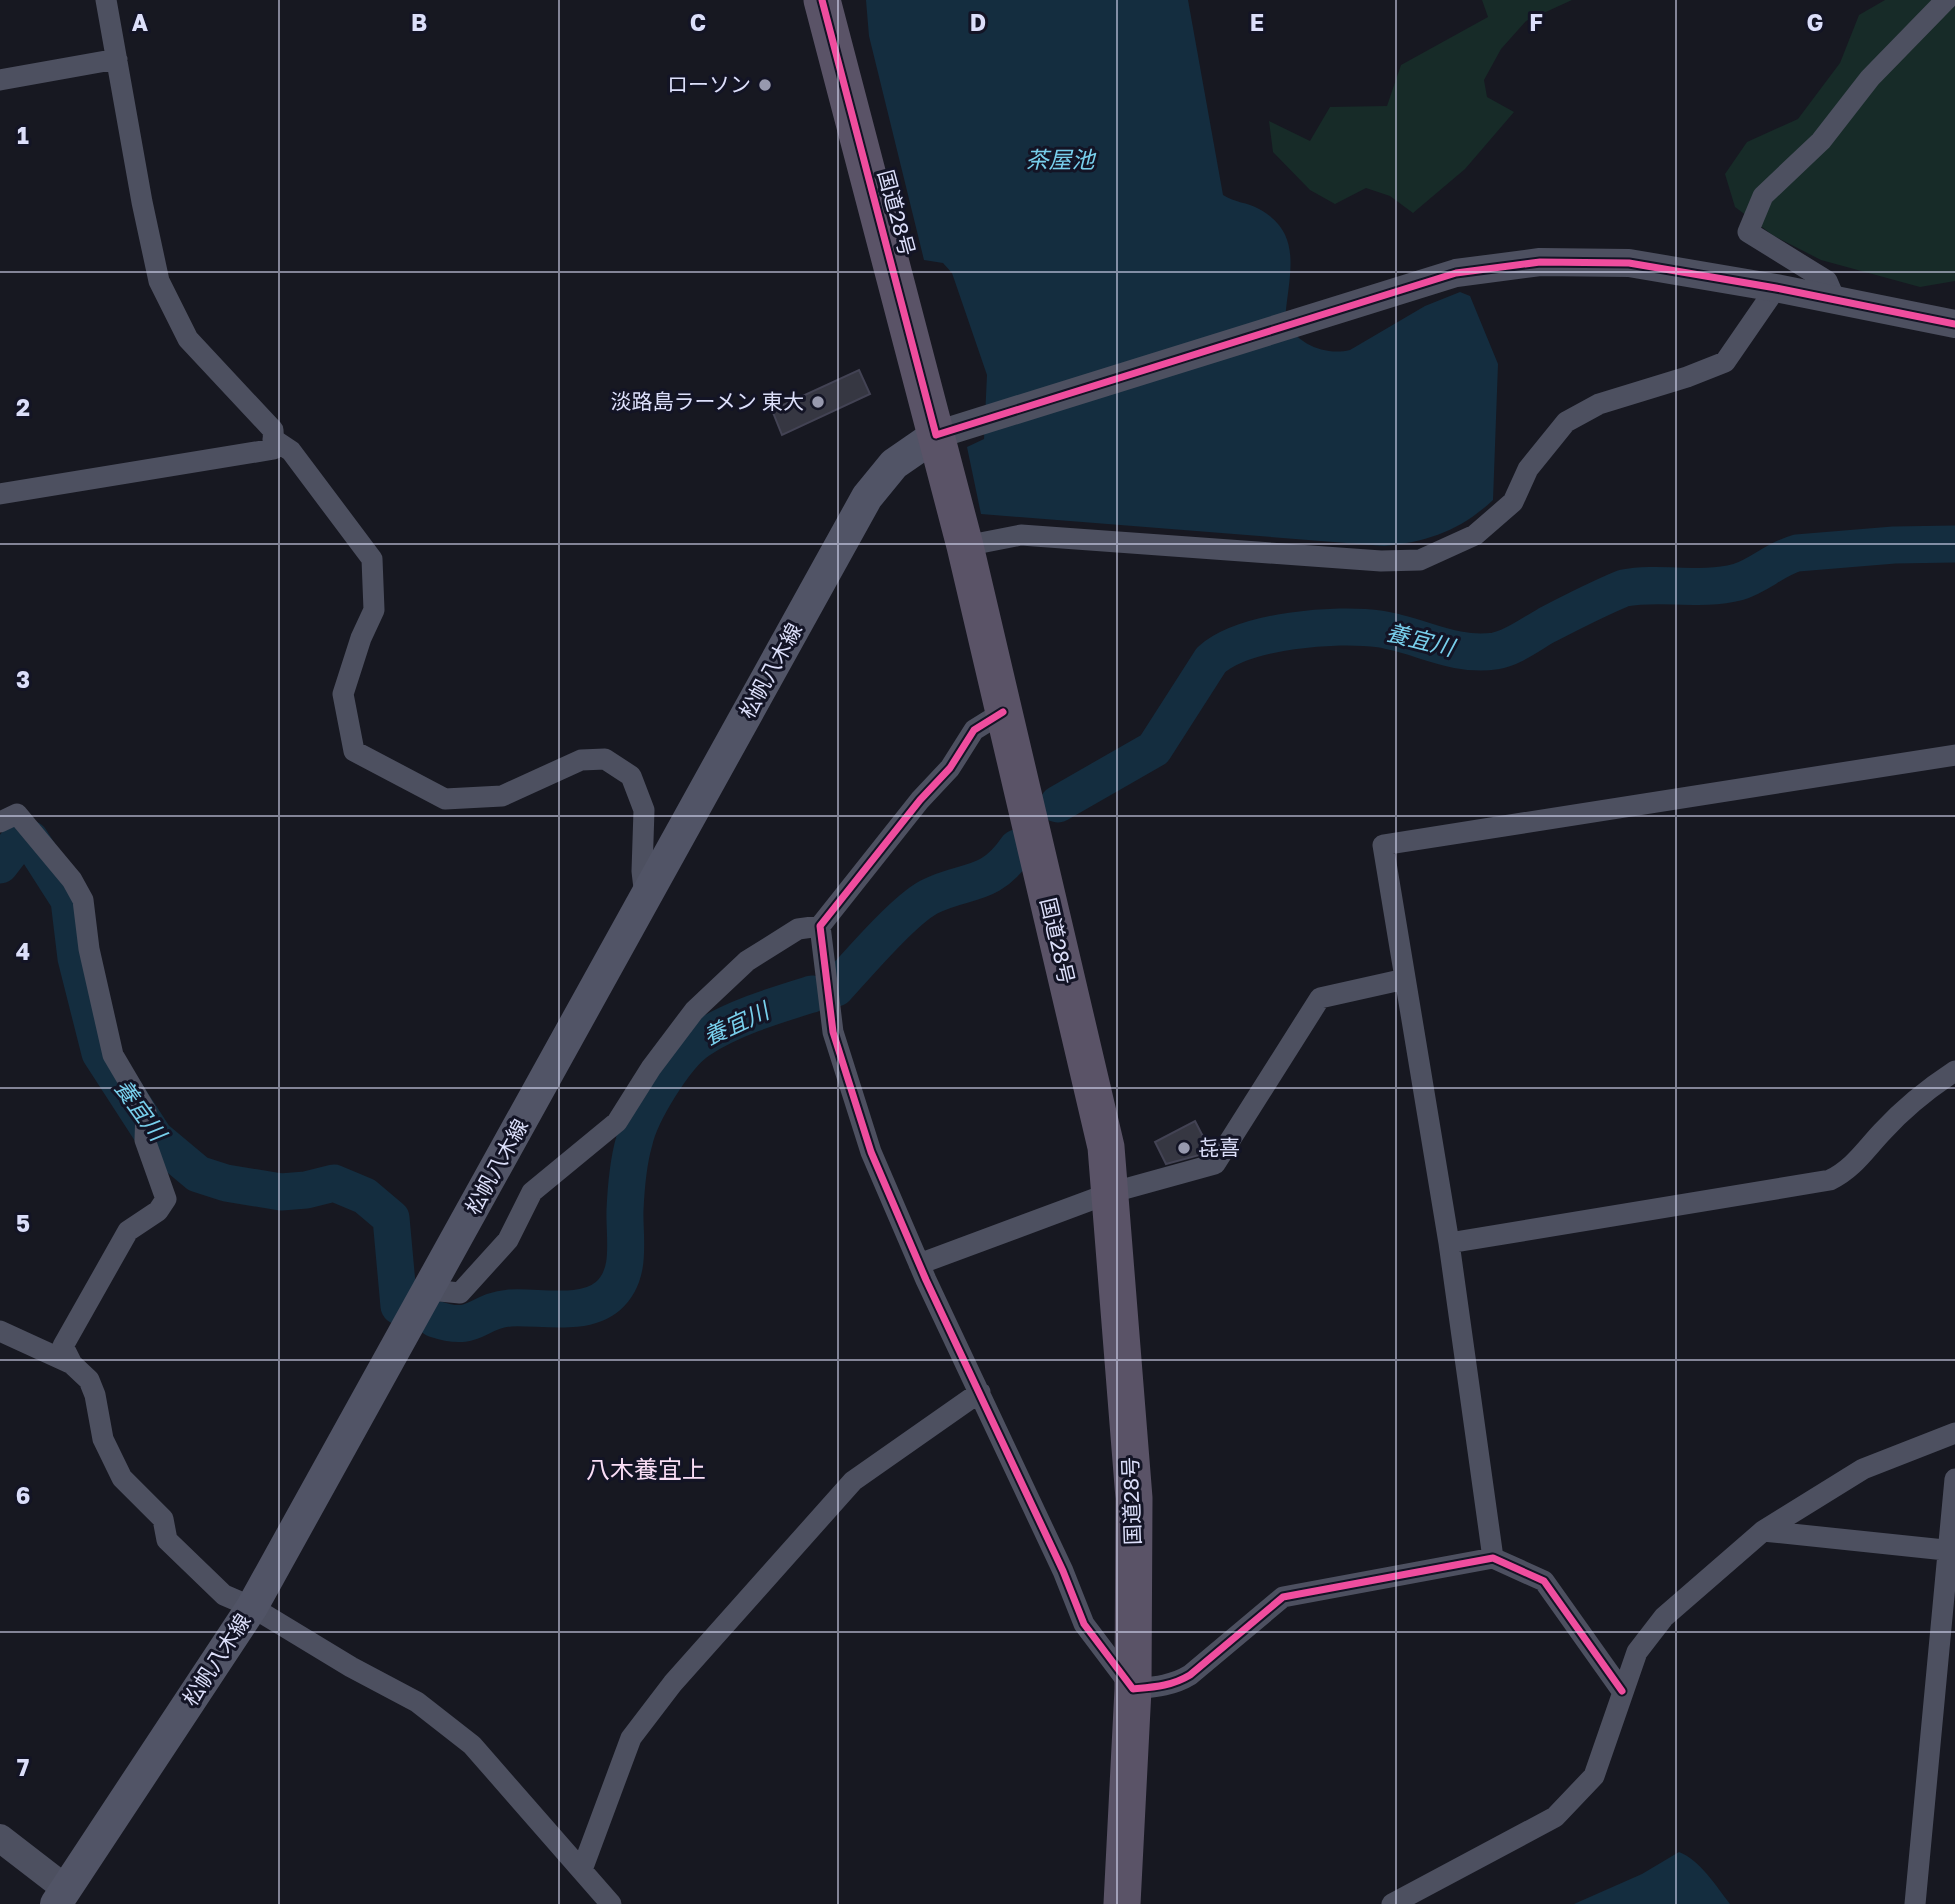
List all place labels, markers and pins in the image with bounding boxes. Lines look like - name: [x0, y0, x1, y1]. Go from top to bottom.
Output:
- place label: ローソン: [667, 71, 751, 97]
- marker: ローソン: [757, 77, 773, 93]
- place label: 淡路島ラーメン 東大: [611, 388, 804, 414]
- marker: 淡路島ラーメン 東大: [810, 394, 826, 410]
- place label: 㐂喜: [1198, 1134, 1240, 1160]
- marker: 㐂喜: [1176, 1140, 1192, 1156]

